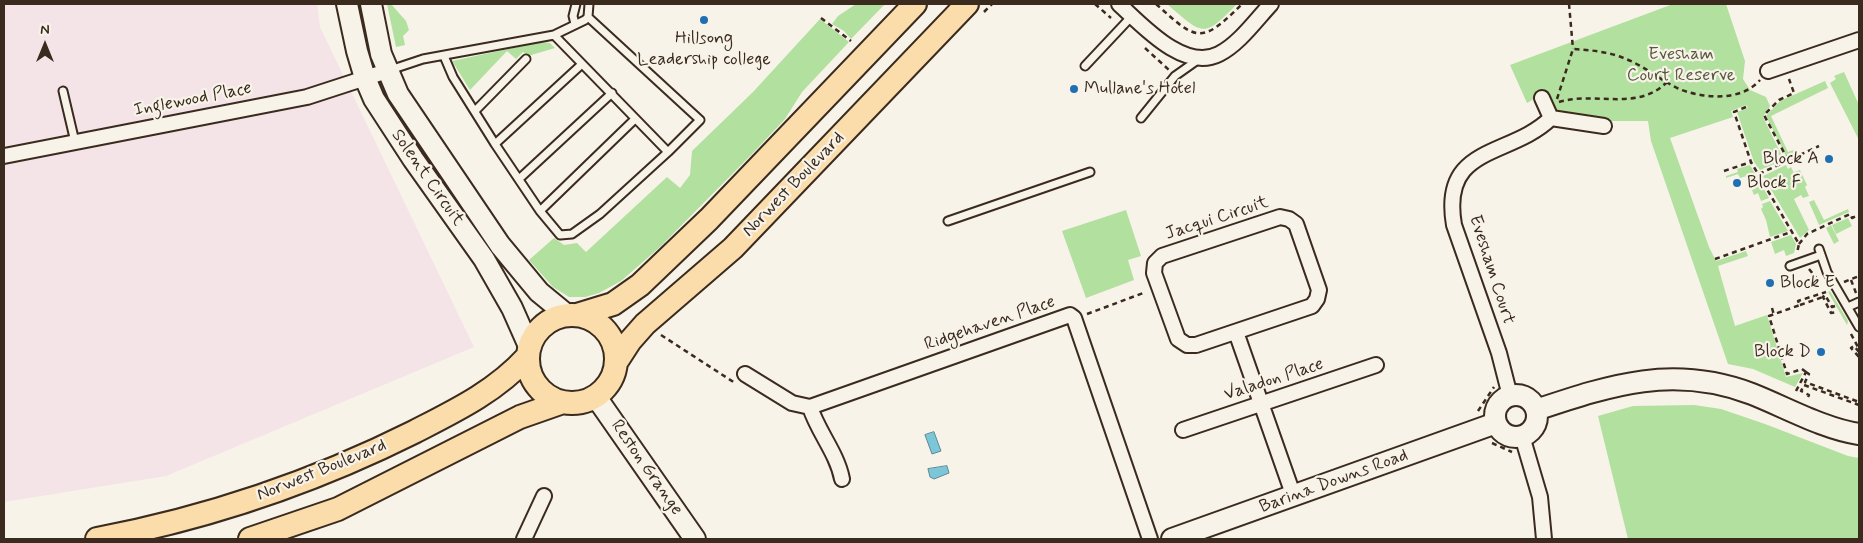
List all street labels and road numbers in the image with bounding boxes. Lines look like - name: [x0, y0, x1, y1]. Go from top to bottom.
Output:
- street label: Inglewood Place: [132, 78, 254, 122]
- street label: Solent Circuit: [386, 126, 468, 230]
- street label: Norwest Boulevard: [738, 128, 850, 242]
- street label: Jacqui Circuit: [1163, 192, 1271, 246]
- street label: Evesham Court: [1463, 213, 1519, 327]
- street label: Ridgehaven Place: [922, 291, 1058, 357]
- street label: Valadon Place: [1222, 354, 1326, 406]
- street label: Reston Grange: [605, 416, 687, 520]
- street label: Norwest Boulevard: [254, 435, 390, 507]
- street label: Barina Downs Road: [1257, 445, 1411, 519]

